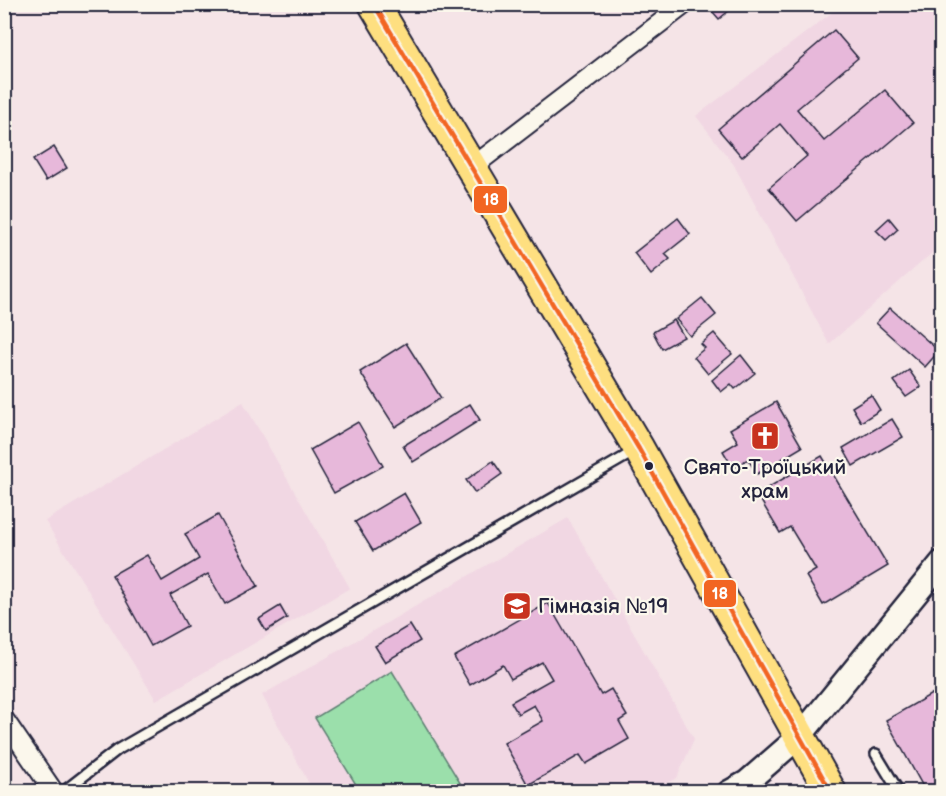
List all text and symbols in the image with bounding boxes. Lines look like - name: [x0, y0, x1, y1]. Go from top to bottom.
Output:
- line badge: 18: [473, 185, 508, 214]
- text: 18: [483, 191, 499, 210]
- church icon: Свято-Троїцький храм: [749, 420, 781, 452]
- place label: Свято-Троїцький храм: [684, 455, 846, 504]
- unlabelled marker: [643, 460, 655, 472]
- line badge: 18: [703, 579, 737, 608]
- text: 18: [712, 585, 728, 604]
- school or university icon: Гімназія №19: [501, 590, 533, 622]
- place label: Гімназія №19: [538, 594, 668, 619]

